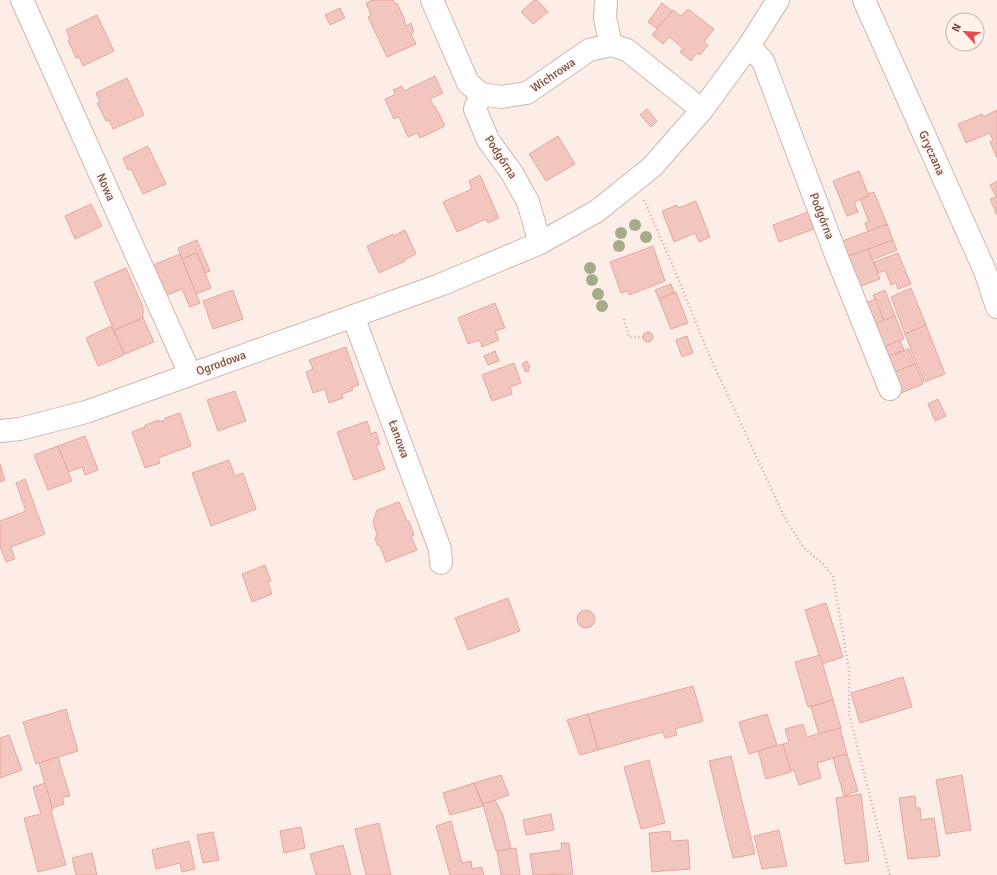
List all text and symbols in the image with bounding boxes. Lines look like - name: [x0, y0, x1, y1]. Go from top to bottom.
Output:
- north arrow: [945, 12, 985, 52]
- text: N: [949, 22, 964, 34]
- street label: Wichrowa: [528, 55, 578, 96]
- street label: Gryczana: [915, 128, 948, 178]
- street label: Podgórna: [481, 133, 520, 182]
- street label: Nowa: [93, 171, 118, 203]
- street label: Podgórna: [806, 191, 837, 242]
- street label: Ogrodowa: [194, 348, 248, 379]
- street label: Łanowa: [385, 418, 412, 460]

